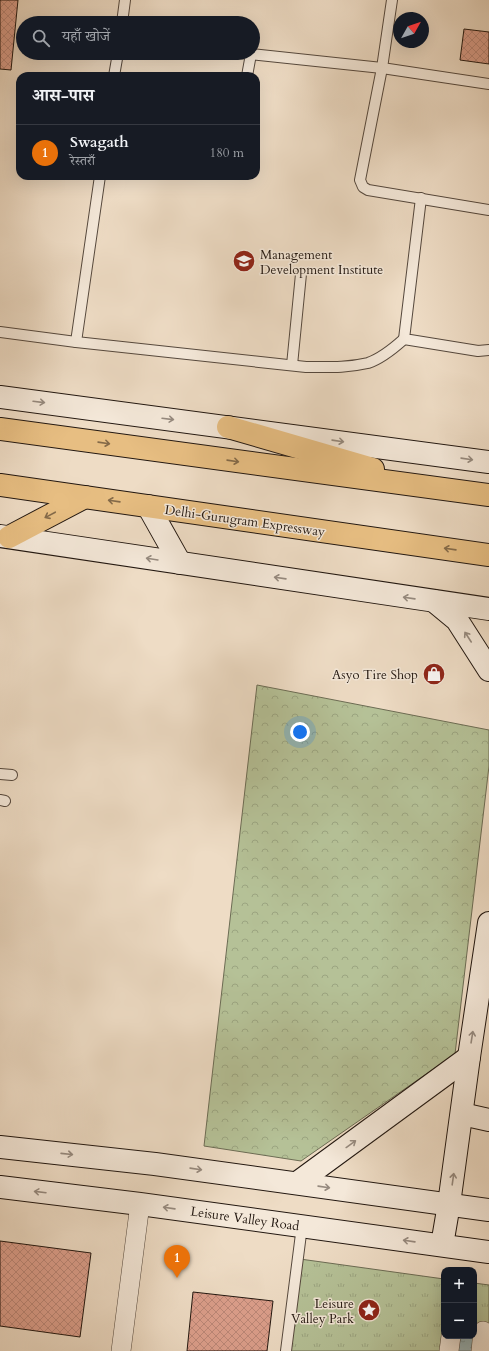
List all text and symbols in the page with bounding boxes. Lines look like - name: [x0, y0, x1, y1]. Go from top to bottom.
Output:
- north arrow: [393, 12, 429, 48]
- search box: [16, 16, 260, 60]
- text: यहाँ खोजें: [62, 26, 110, 46]
- icon: search: [30, 27, 52, 49]
- text: आस-पास: [32, 84, 94, 107]
- text: Swagath: [70, 132, 129, 152]
- text: 1: [42, 144, 48, 162]
- text: 180 m: [210, 144, 244, 162]
- text: रेस्तराँ: [70, 152, 95, 170]
- place label: Management Development Institute: [260, 246, 383, 279]
- school or university icon: Management Development Institute: [231, 248, 257, 274]
- one-way arrow: [32, 398, 45, 406]
- one-way arrow: [161, 415, 174, 423]
- one-way arrow: [331, 437, 344, 445]
- one-way arrow: [97, 439, 110, 447]
- one-way arrow: [460, 455, 473, 463]
- one-way arrow: [226, 457, 239, 465]
- one-way arrow: [108, 497, 121, 505]
- street label: Delhi-Gurugram Expressway: [164, 501, 326, 541]
- one-way arrow: [45, 512, 57, 520]
- one-way arrow: [444, 545, 457, 553]
- one-way arrow: [146, 555, 159, 563]
- one-way arrow: [274, 574, 287, 582]
- one-way arrow: [403, 594, 416, 602]
- one-way arrow: [463, 631, 471, 643]
- shop icon: Asyo Tire Shop: [421, 661, 447, 687]
- place label: Asyo Tire Shop: [332, 666, 418, 684]
- your location: [290, 722, 310, 742]
- one-way arrow: [468, 1030, 476, 1043]
- one-way arrow: [346, 1140, 357, 1148]
- one-way arrow: [60, 1150, 73, 1158]
- one-way arrow: [189, 1165, 202, 1173]
- one-way arrow: [449, 1173, 457, 1186]
- one-way arrow: [318, 1183, 331, 1191]
- one-way arrow: [34, 1188, 47, 1196]
- street label: Leisure Valley Road: [189, 1202, 300, 1236]
- one-way arrow: [163, 1204, 176, 1212]
- one-way arrow: [403, 1237, 416, 1245]
- pin: 1: [164, 1245, 190, 1278]
- map controls: [441, 1267, 477, 1339]
- button: +: [441, 1267, 477, 1303]
- place label: Leisure Valley Park: [291, 1295, 354, 1328]
- place icon: Leisure Valley Park: [356, 1297, 382, 1323]
- button: −: [441, 1303, 477, 1339]

